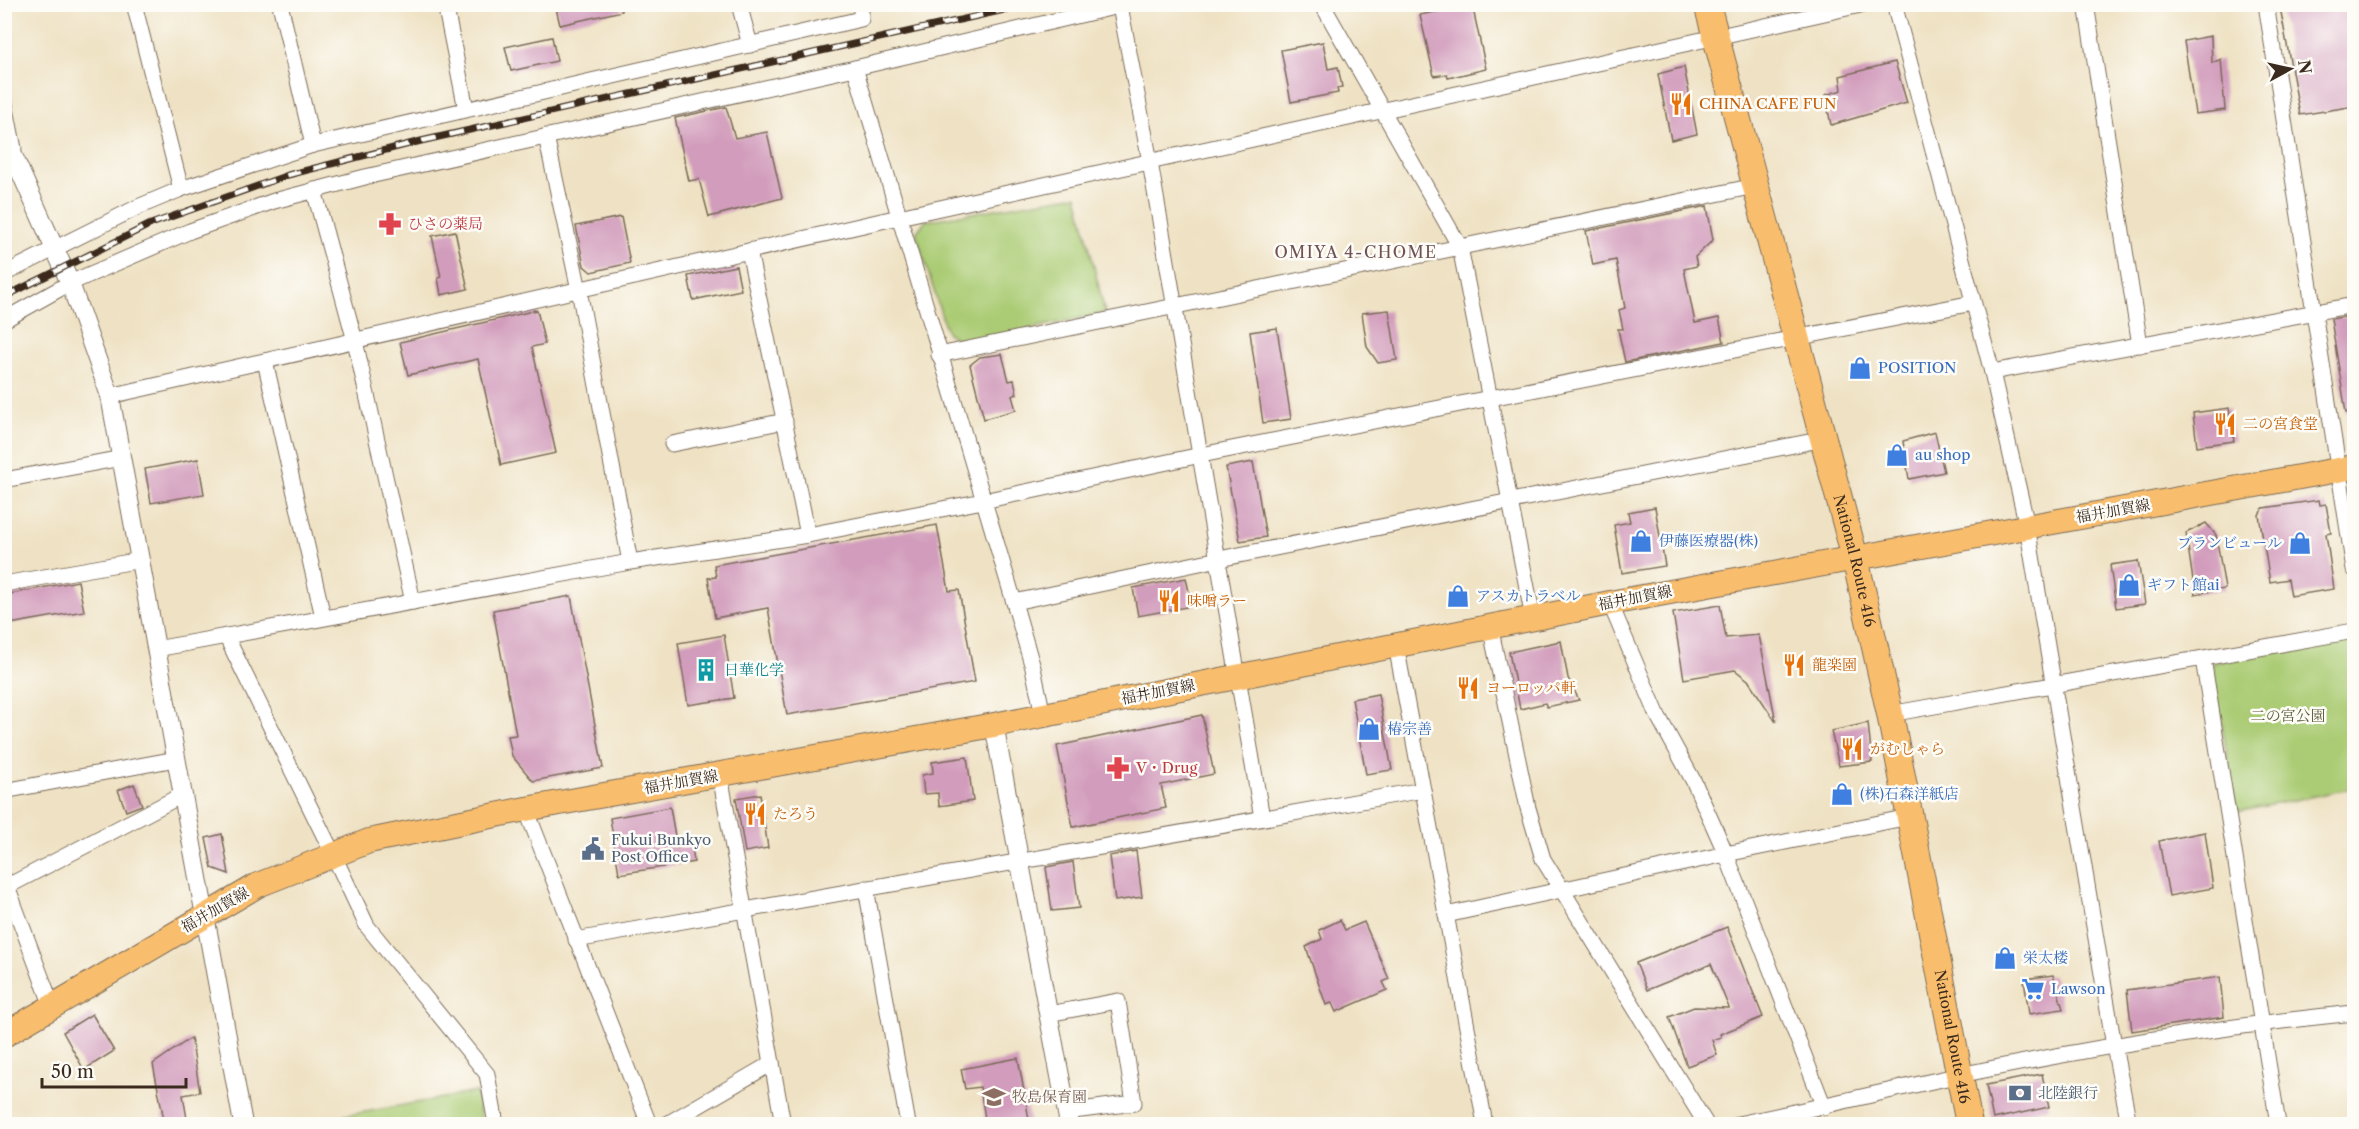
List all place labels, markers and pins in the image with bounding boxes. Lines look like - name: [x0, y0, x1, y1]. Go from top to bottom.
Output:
- restaurant icon: CHINA CAFE FUN: [1668, 91, 1694, 117]
- place label: CHINA CAFE FUN: [1699, 94, 1836, 113]
- pharmacy icon: ひさの薬局: [377, 211, 403, 237]
- place label: ひさの薬局: [408, 214, 483, 233]
- shop icon: POSITION: [1847, 355, 1873, 381]
- place label: POSITION: [1878, 358, 1956, 377]
- restaurant icon: 二の宮食堂: [2212, 411, 2238, 437]
- place label: 二の宮食堂: [2243, 414, 2318, 433]
- shop icon: au shop: [1884, 442, 1910, 468]
- place label: au shop: [1915, 445, 1971, 464]
- shop icon: 伊藤医療器(株): [1628, 528, 1654, 554]
- shop icon: ブランビュール: [2287, 530, 2313, 556]
- place label: 伊藤医療器(株): [1659, 531, 1758, 550]
- place label: ブランビュール: [2177, 533, 2282, 552]
- shop icon: ギフト館ai: [2116, 572, 2142, 598]
- place label: ギフト館ai: [2147, 575, 2220, 594]
- shop icon: アスカトラベル: [1445, 583, 1471, 609]
- place label: アスカトラベル: [1476, 586, 1580, 605]
- restaurant icon: 味噌ラー: [1156, 588, 1182, 614]
- place label: 味噌ラー: [1187, 591, 1247, 610]
- restaurant icon: 龍楽園: [1781, 652, 1807, 678]
- place label: 龍楽園: [1812, 655, 1857, 674]
- building icon: 日華化学: [693, 657, 719, 683]
- place label: 日華化学: [724, 660, 784, 679]
- restaurant icon: ヨーロッパ軒: [1455, 675, 1481, 701]
- place label: ヨーロッパ軒: [1486, 678, 1576, 697]
- shop icon: 椿宗善: [1356, 716, 1382, 742]
- place label: 椿宗善: [1387, 719, 1432, 738]
- restaurant icon: がむしゃら: [1839, 736, 1865, 762]
- place label: がむしゃら: [1870, 739, 1945, 758]
- pharmacy icon: V・Drug: [1105, 755, 1131, 781]
- place label: V・Drug: [1135, 758, 1198, 777]
- shop icon: (株)石森洋紙店: [1829, 781, 1855, 807]
- place label: (株)石森洋紙店: [1860, 784, 1959, 803]
- restaurant icon: たろう: [742, 801, 768, 827]
- place label: たろう: [773, 804, 818, 823]
- place label: Fukui Bunkyo Post Office: [611, 830, 711, 866]
- public building icon: Fukui Bunkyo Post Office: [580, 836, 606, 862]
- shop icon: 栄太楼: [1992, 945, 2018, 971]
- place label: 栄太楼: [2023, 948, 2068, 967]
- supermarket icon: Lawson: [2020, 976, 2046, 1002]
- place label: Lawson: [2051, 979, 2106, 998]
- bank icon: 北陸銀行: [2007, 1080, 2033, 1106]
- place label: 北陸銀行: [2038, 1083, 2098, 1102]
- school or university icon: 牧島保育園: [981, 1084, 1007, 1110]
- place label: 牧島保育園: [1012, 1087, 1087, 1106]

